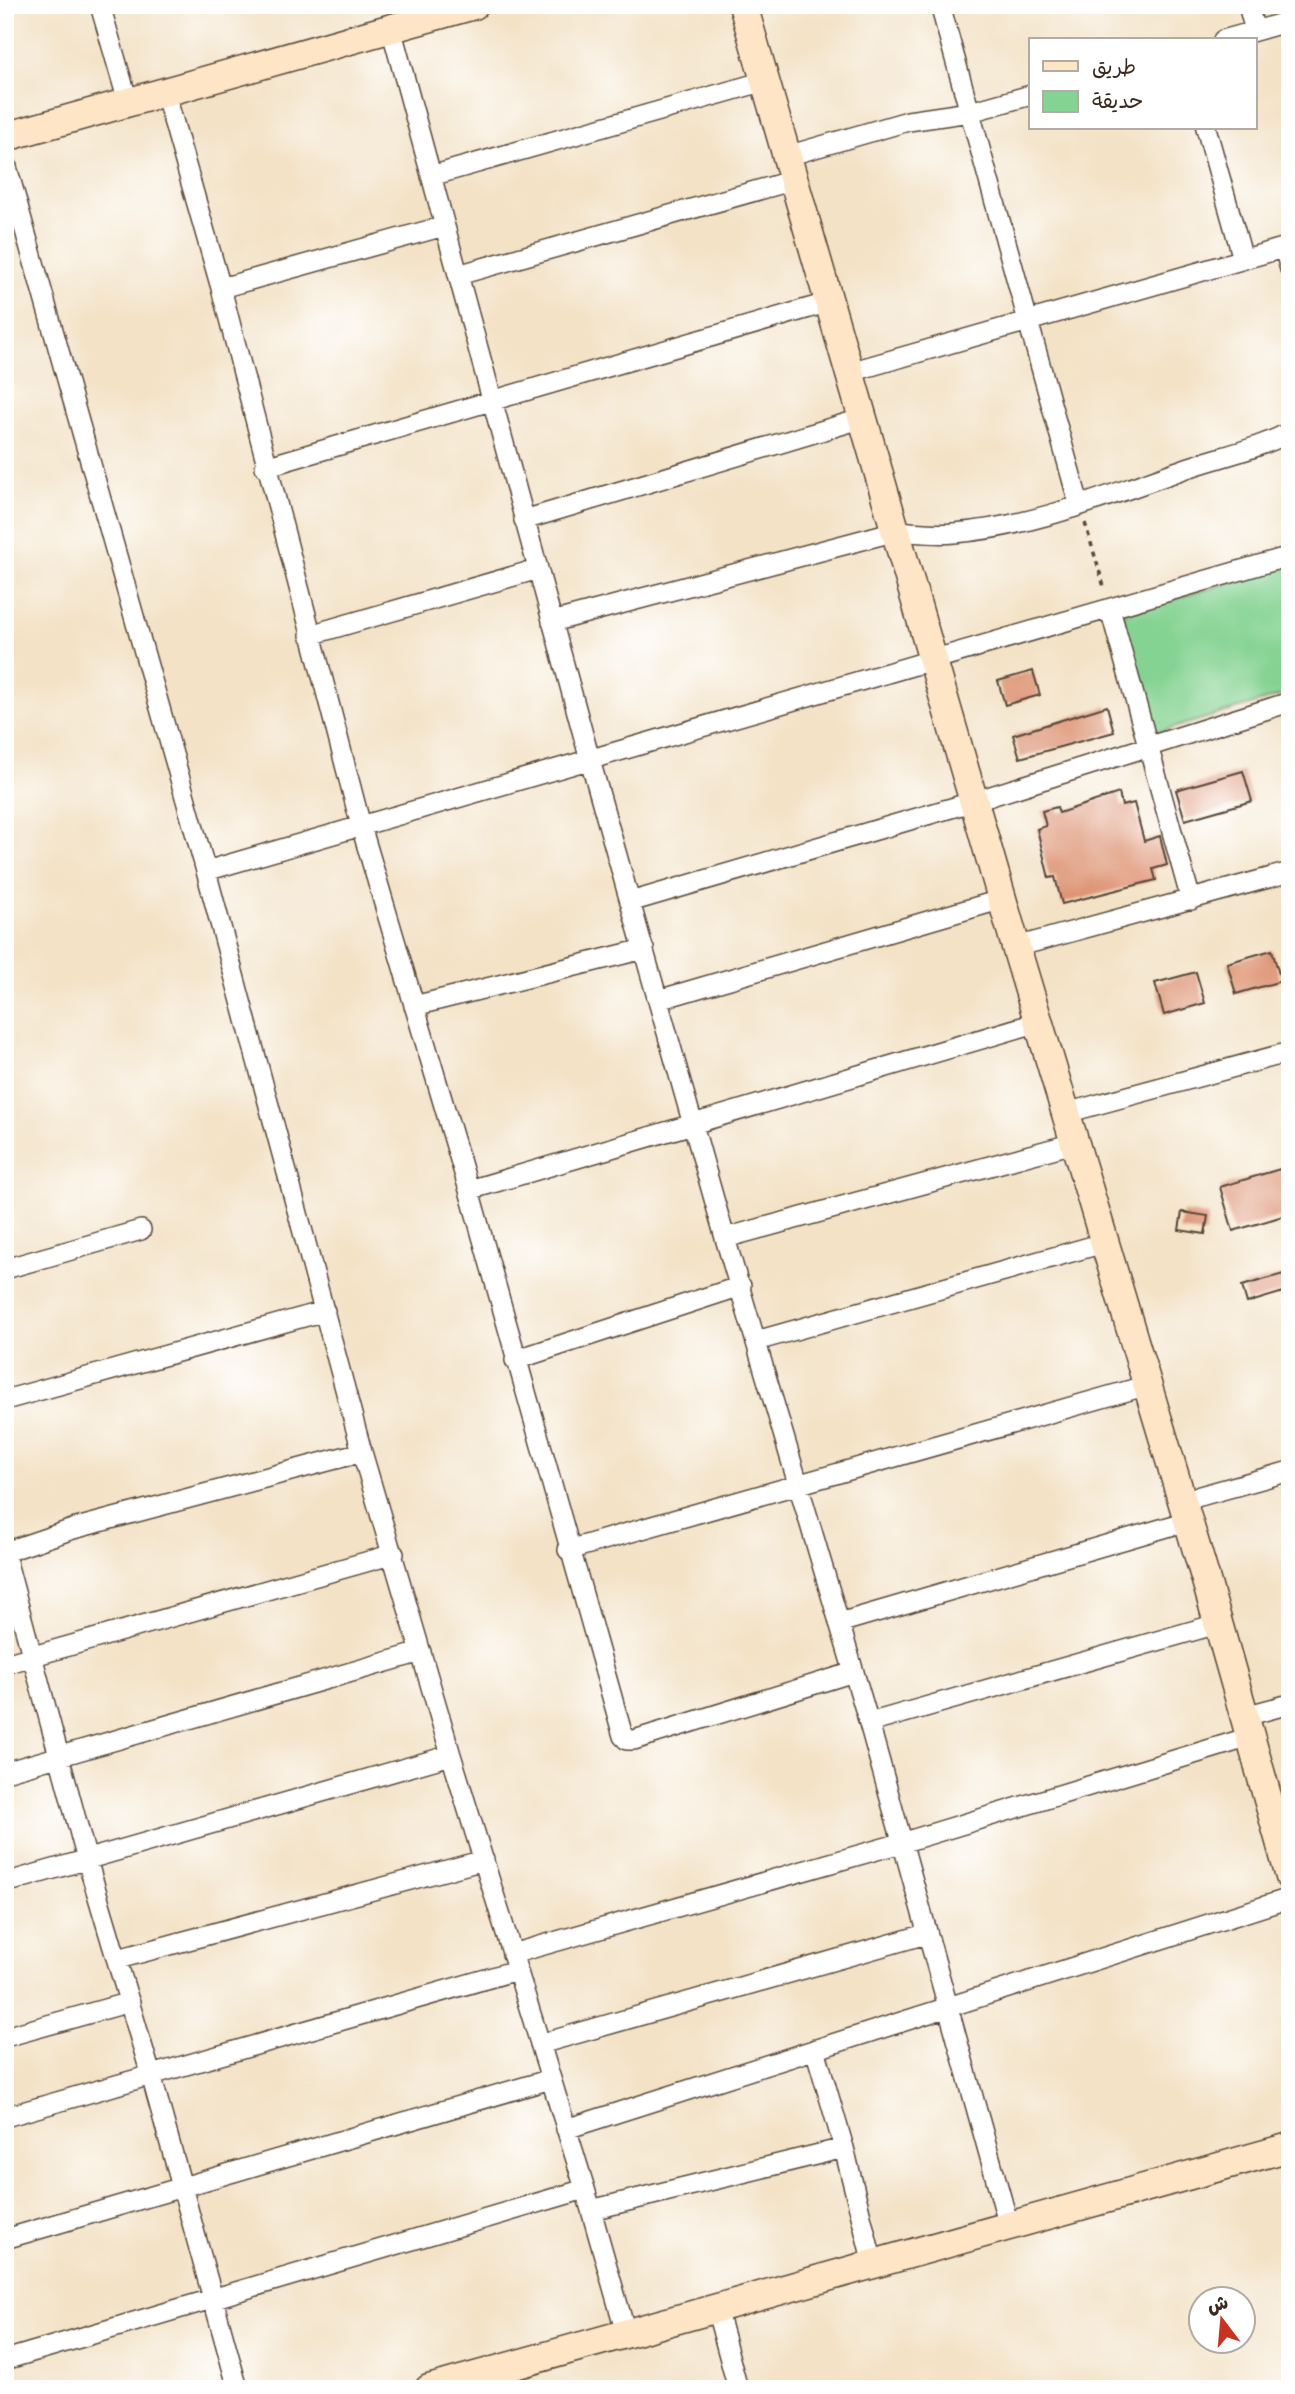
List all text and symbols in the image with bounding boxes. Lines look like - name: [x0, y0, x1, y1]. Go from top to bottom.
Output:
- legend: [1029, 38, 1256, 130]
- text: طريق: [1092, 52, 1136, 79]
- text: حديقة: [1092, 86, 1143, 113]
- north arrow: [1186, 2286, 1256, 2356]
- text: ش: [1204, 2288, 1231, 2318]

